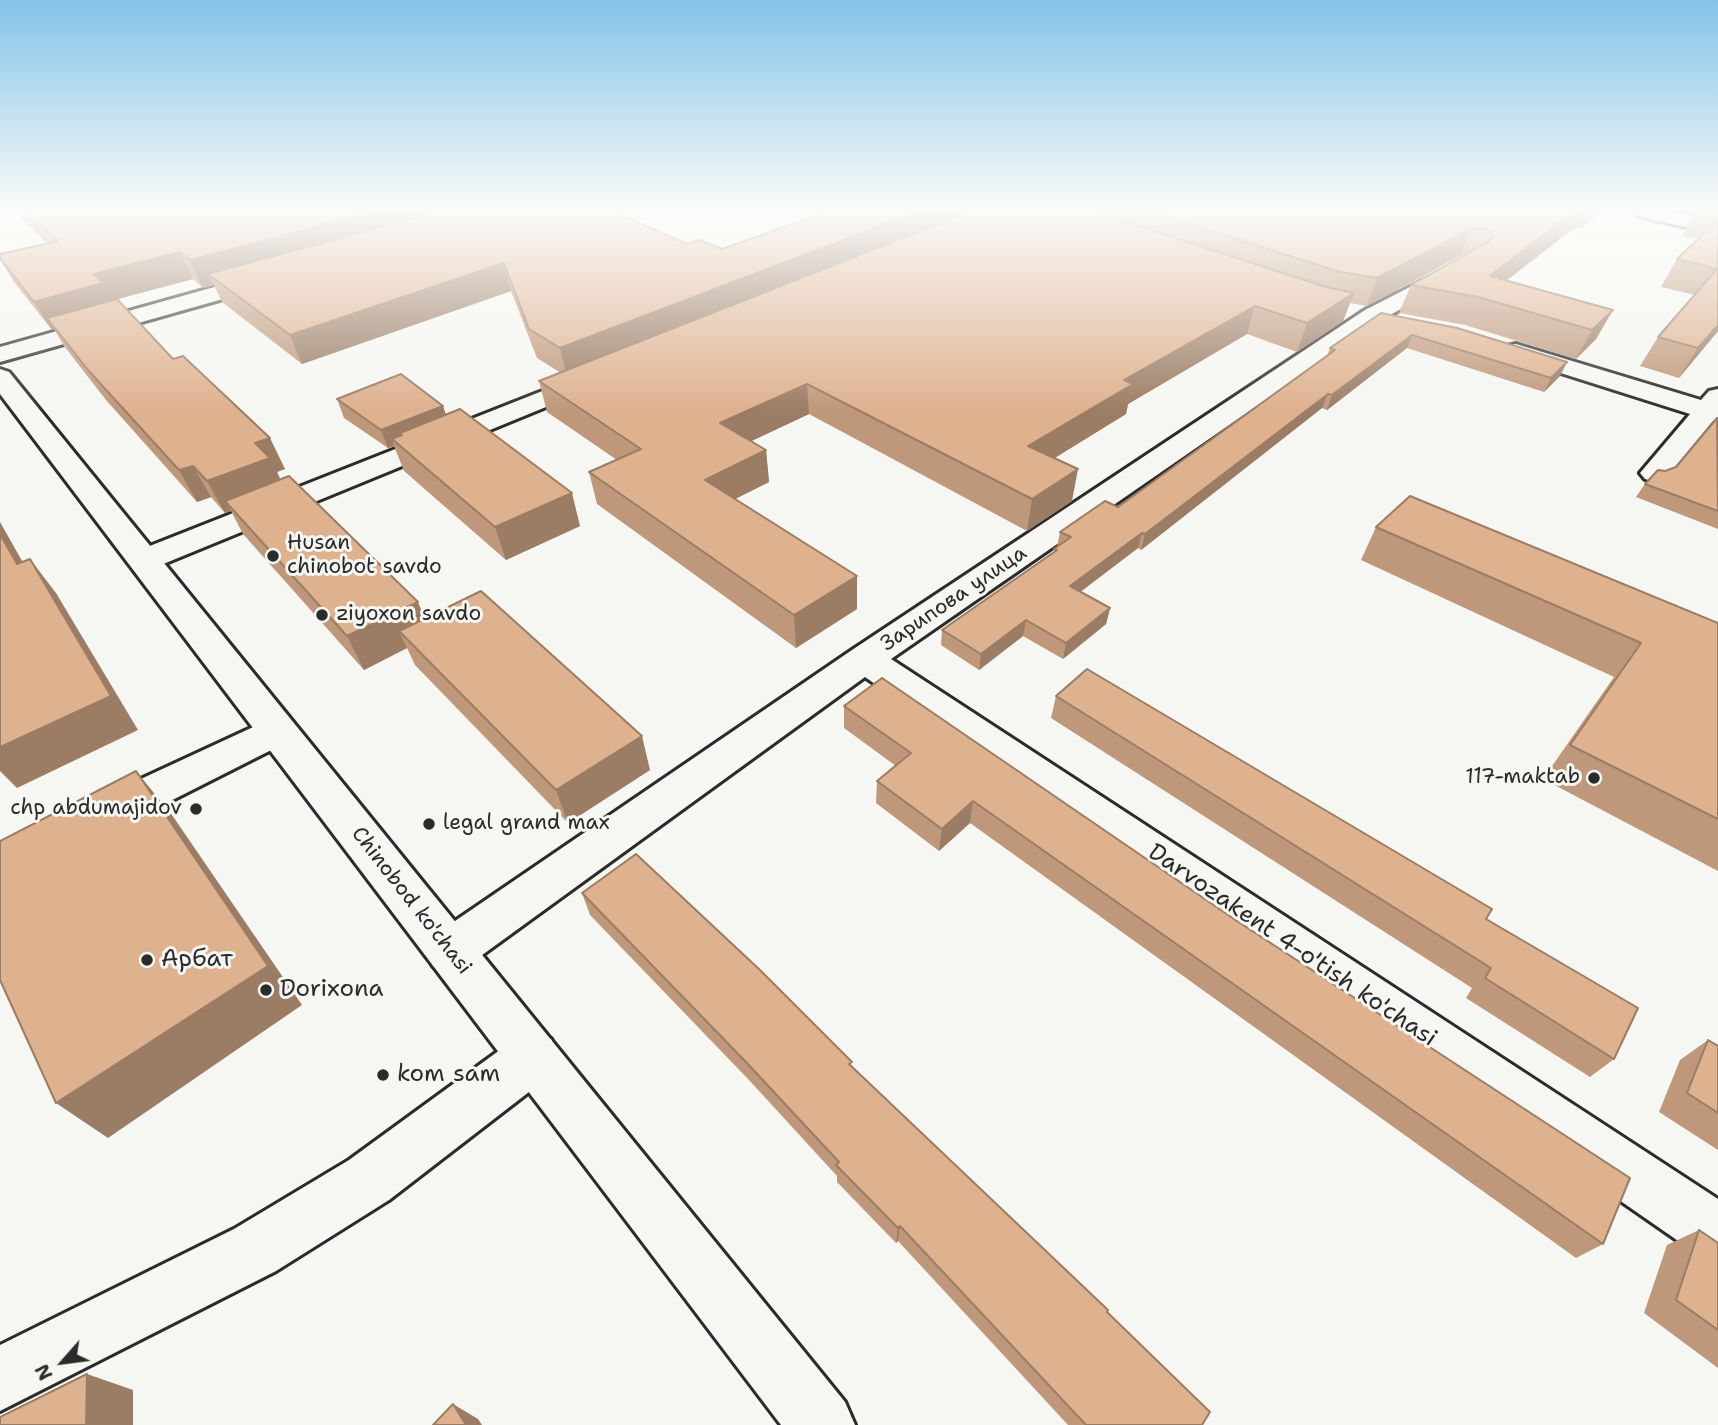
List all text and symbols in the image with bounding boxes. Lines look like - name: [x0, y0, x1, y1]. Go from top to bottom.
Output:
- place label: Husan chinobot savdo: [287, 531, 442, 581]
- street label: Зарипова улица: [876, 541, 1032, 657]
- marker: Husan chinobot savdo: [265, 548, 281, 564]
- place label: ziyoxon savdo: [336, 602, 481, 628]
- marker: ziyoxon savdo: [314, 607, 330, 623]
- place label: 117-maktab: [1465, 765, 1580, 791]
- marker: 117-maktab: [1586, 770, 1602, 786]
- place label: chp abdumajidov: [10, 796, 182, 822]
- marker: chp abdumajidov: [188, 801, 204, 817]
- place label: legal grand max: [443, 811, 610, 837]
- marker: legal grand max: [421, 816, 437, 832]
- street label: Chinobod ko'chasi: [346, 822, 476, 980]
- street label: Darvozakent 4-o'tish ko'chasi: [1142, 838, 1442, 1054]
- place label: Арбат: [161, 946, 233, 974]
- marker: Арбат: [139, 952, 155, 968]
- place label: Dorixona: [280, 976, 383, 1004]
- marker: Dorixona: [258, 982, 274, 998]
- place label: kom sam: [397, 1061, 500, 1089]
- marker: kom sam: [375, 1067, 391, 1083]
- north arrow: [28, 1327, 98, 1397]
- text: N: [29, 1360, 59, 1385]

